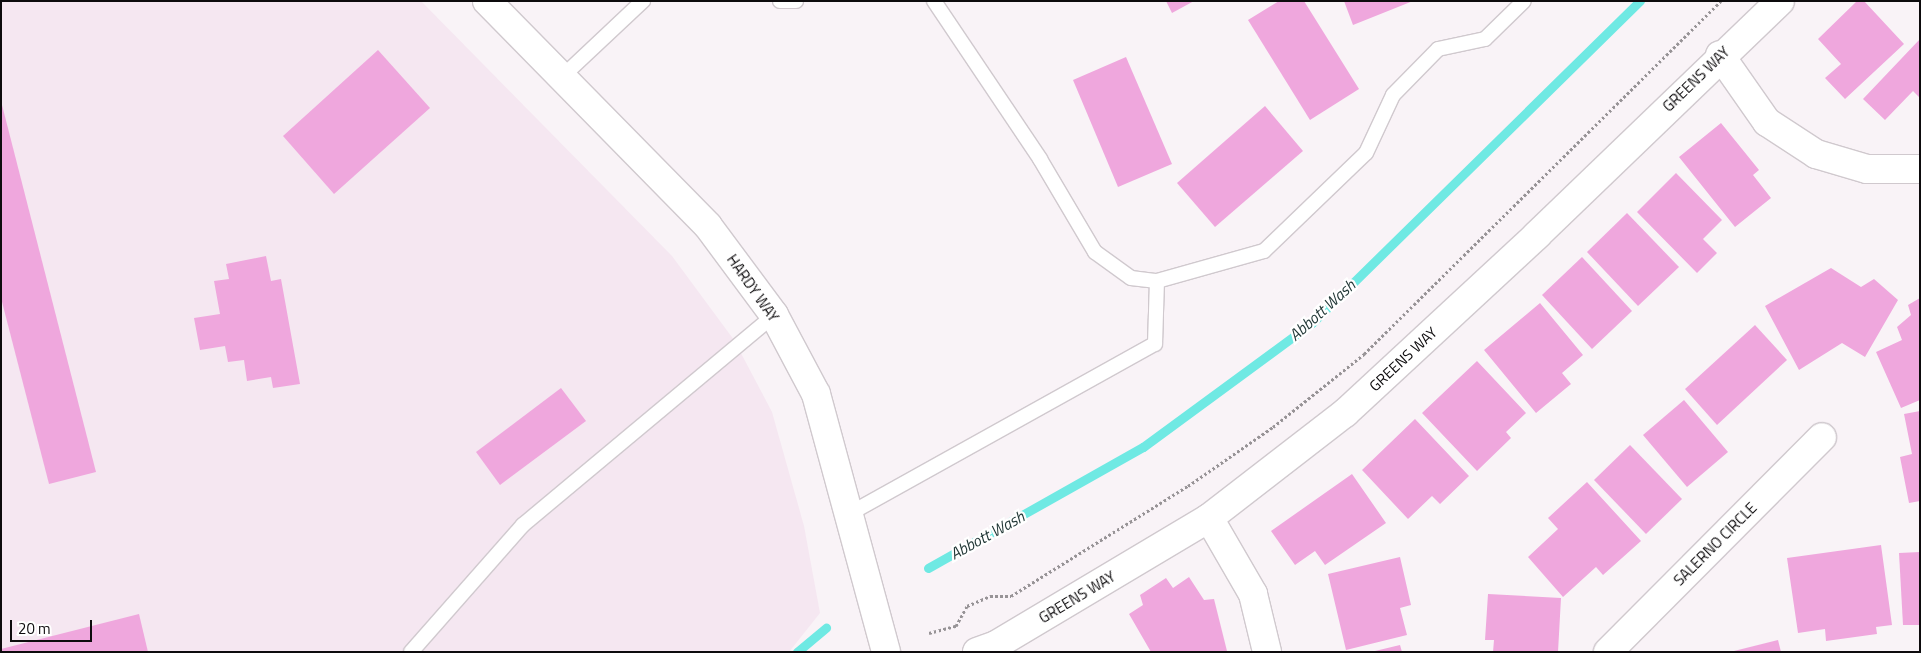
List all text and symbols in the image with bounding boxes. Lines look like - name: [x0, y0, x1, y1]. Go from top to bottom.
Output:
- street label: GREENS WAY: [1659, 43, 1733, 115]
- street label: HARDY WAY: [723, 251, 783, 325]
- water label: Abbott Wash: [1285, 275, 1359, 345]
- street label: GREENS WAY: [1365, 323, 1441, 395]
- street label: SALERNO CIRCLE: [1670, 499, 1760, 589]
- water label: Abbott Wash: [946, 507, 1028, 563]
- street label: GREENS WAY: [1036, 567, 1118, 627]
- scale bar: [12, 610, 95, 642]
- text: 20 m: [18, 617, 51, 640]

